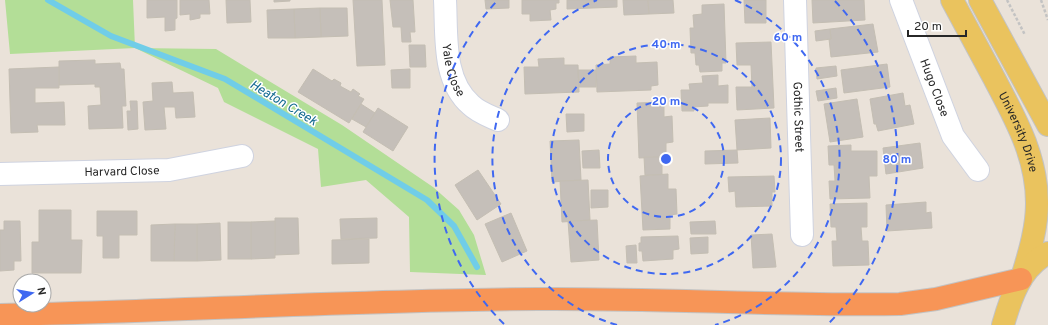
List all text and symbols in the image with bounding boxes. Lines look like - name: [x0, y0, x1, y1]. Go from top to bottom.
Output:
- scale bar: [908, 12, 966, 38]
- text: 20 m: [914, 19, 942, 35]
- text: 60 m: [774, 30, 802, 46]
- text: 40 m: [651, 37, 681, 53]
- street label: Yale Close: [438, 43, 468, 101]
- street label: Hugo Close: [915, 57, 952, 119]
- water label: Heaton Creek: [246, 77, 320, 130]
- street label: Gothic Street: [788, 81, 807, 153]
- street label: University Drive: [994, 89, 1041, 174]
- text: 20 m: [652, 94, 680, 110]
- centre of rings: [659, 152, 673, 166]
- text: 80 m: [883, 152, 911, 168]
- street label: Harvard Close: [84, 163, 160, 181]
- north arrow: [12, 273, 52, 313]
- text: N: [33, 286, 48, 296]

